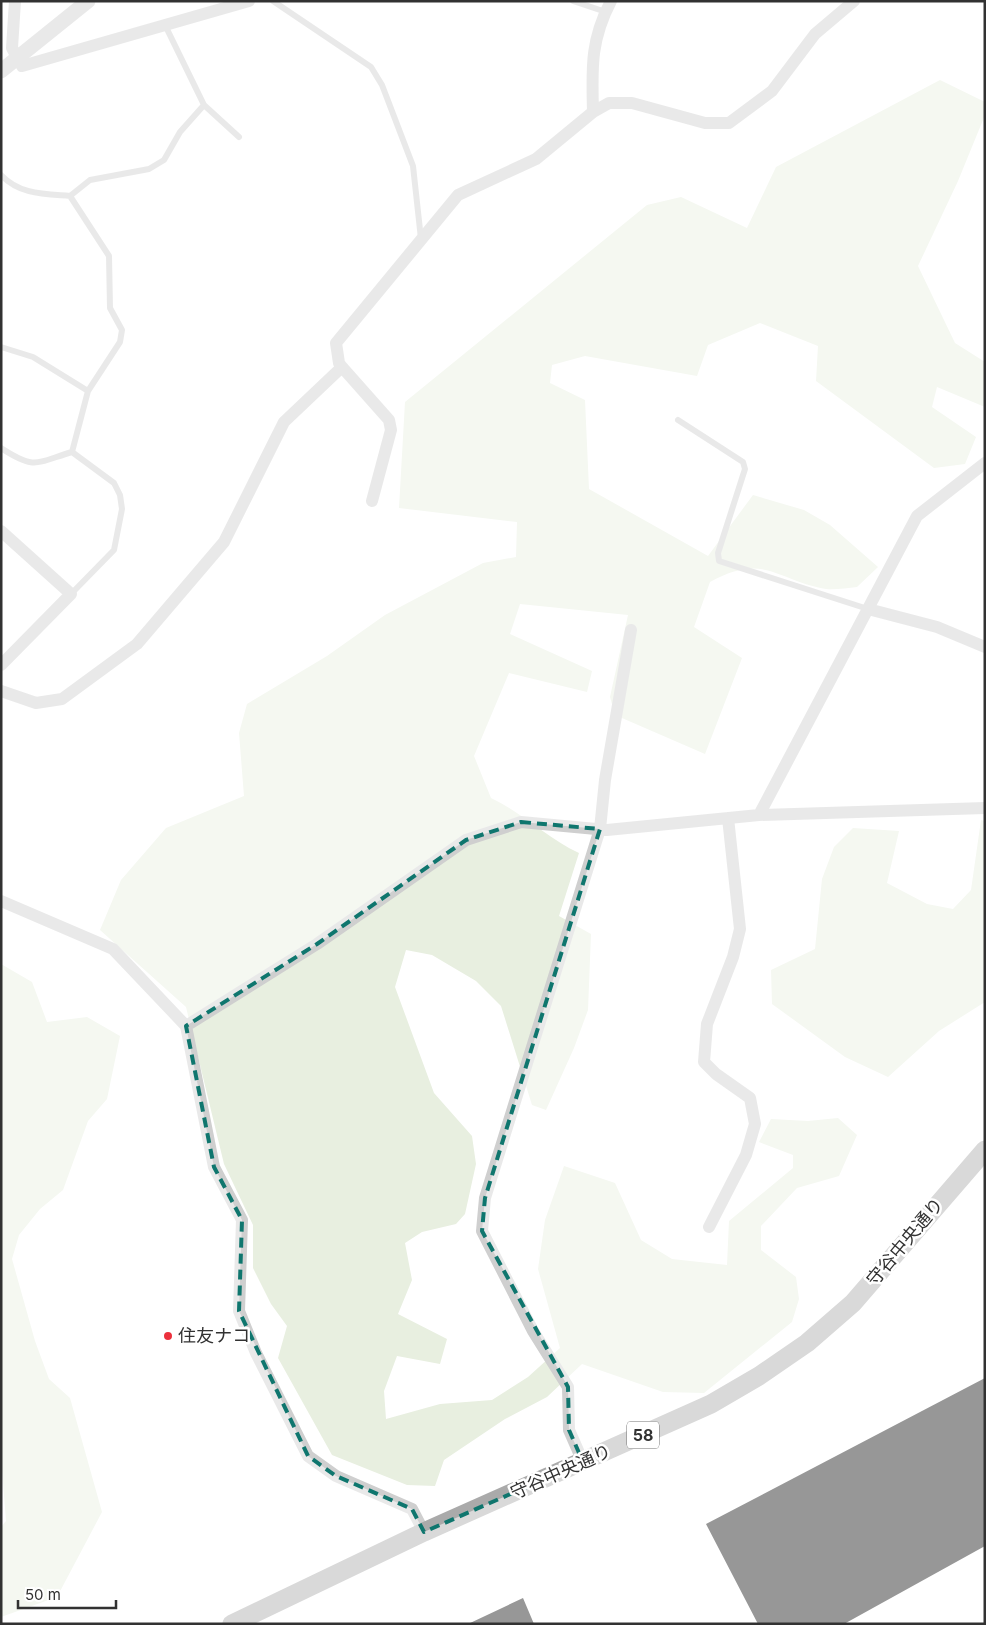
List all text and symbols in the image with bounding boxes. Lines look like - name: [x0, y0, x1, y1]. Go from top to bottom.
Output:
- street label: 守谷中央通り: [862, 1194, 947, 1290]
- place label: 住友ナコ: [178, 1325, 250, 1346]
- marker: 住友ナコ: [162, 1330, 174, 1342]
- road number: 58: [627, 1422, 659, 1448]
- street label: 守谷中央通り: [507, 1440, 614, 1503]
- scale bar: [18, 1578, 115, 1610]
- text: 50 m: [25, 1585, 61, 1604]

